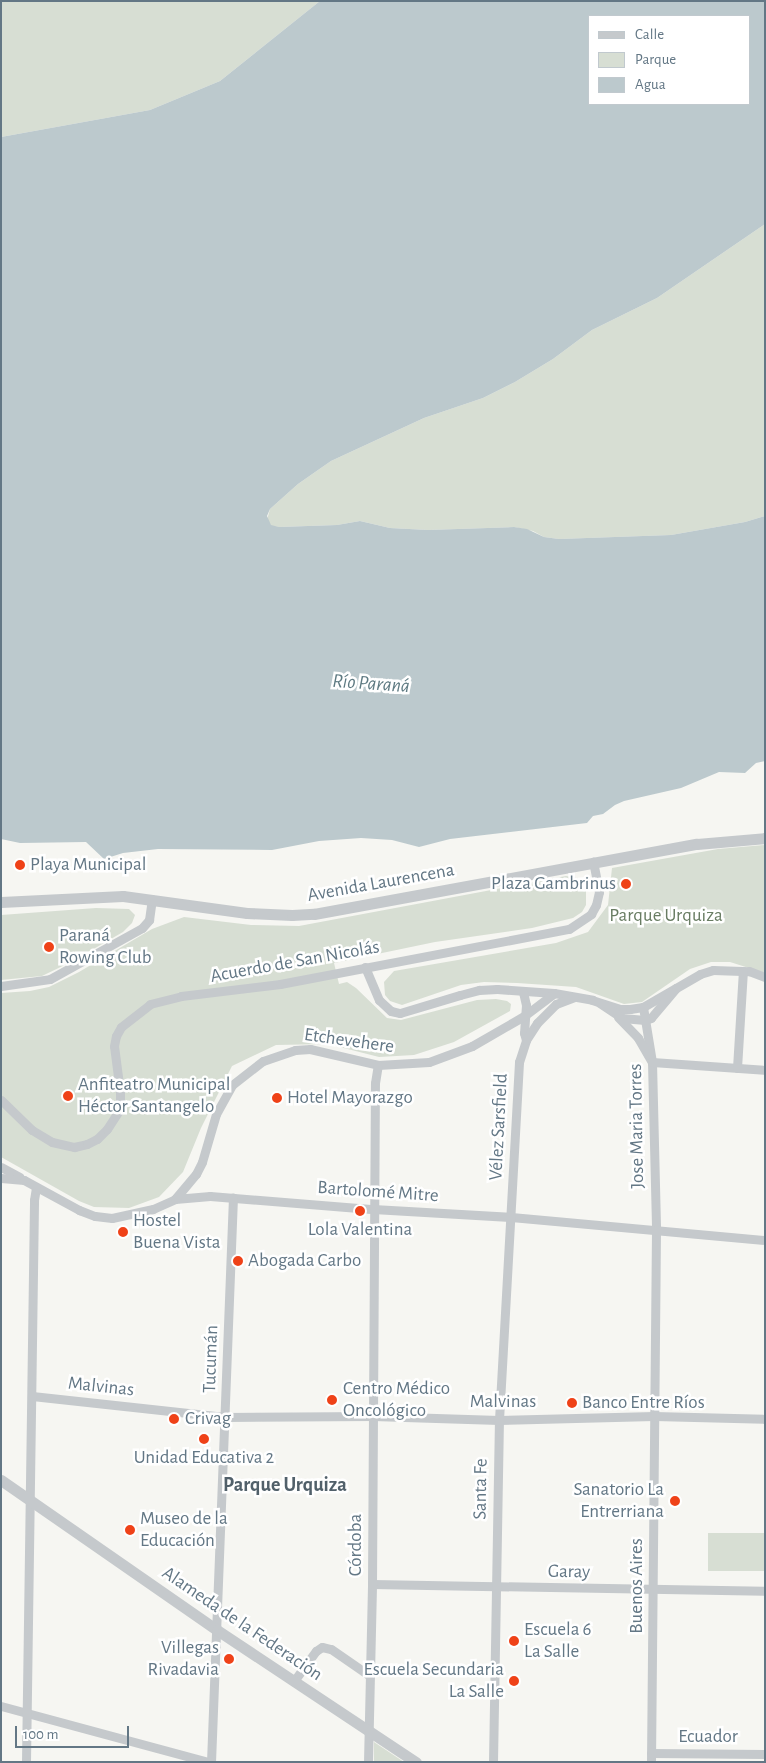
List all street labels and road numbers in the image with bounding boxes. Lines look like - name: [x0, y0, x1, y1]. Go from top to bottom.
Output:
- street label: Avenida Laurencena: [306, 859, 456, 907]
- street label: Acuerdo de San Nicolás: [209, 936, 381, 988]
- street label: Etchevehere: [303, 1023, 395, 1059]
- street label: Jose Maria Torres: [625, 1063, 649, 1189]
- street label: Vélez Sarsfield: [485, 1073, 513, 1181]
- street label: Bartolomé Mitre: [317, 1176, 439, 1208]
- street label: Tucumán: [198, 1325, 224, 1393]
- street label: Malvinas: [67, 1372, 135, 1402]
- street label: Malvinas: [470, 1391, 536, 1413]
- street label: Santa Fe: [469, 1458, 493, 1520]
- street label: Córdoba: [345, 1514, 367, 1576]
- street label: Buenos Aires: [626, 1538, 648, 1634]
- street label: Garay: [548, 1560, 590, 1584]
- street label: Alameda de la Federación: [157, 1562, 327, 1686]
- street label: Ecuador: [678, 1726, 738, 1748]

